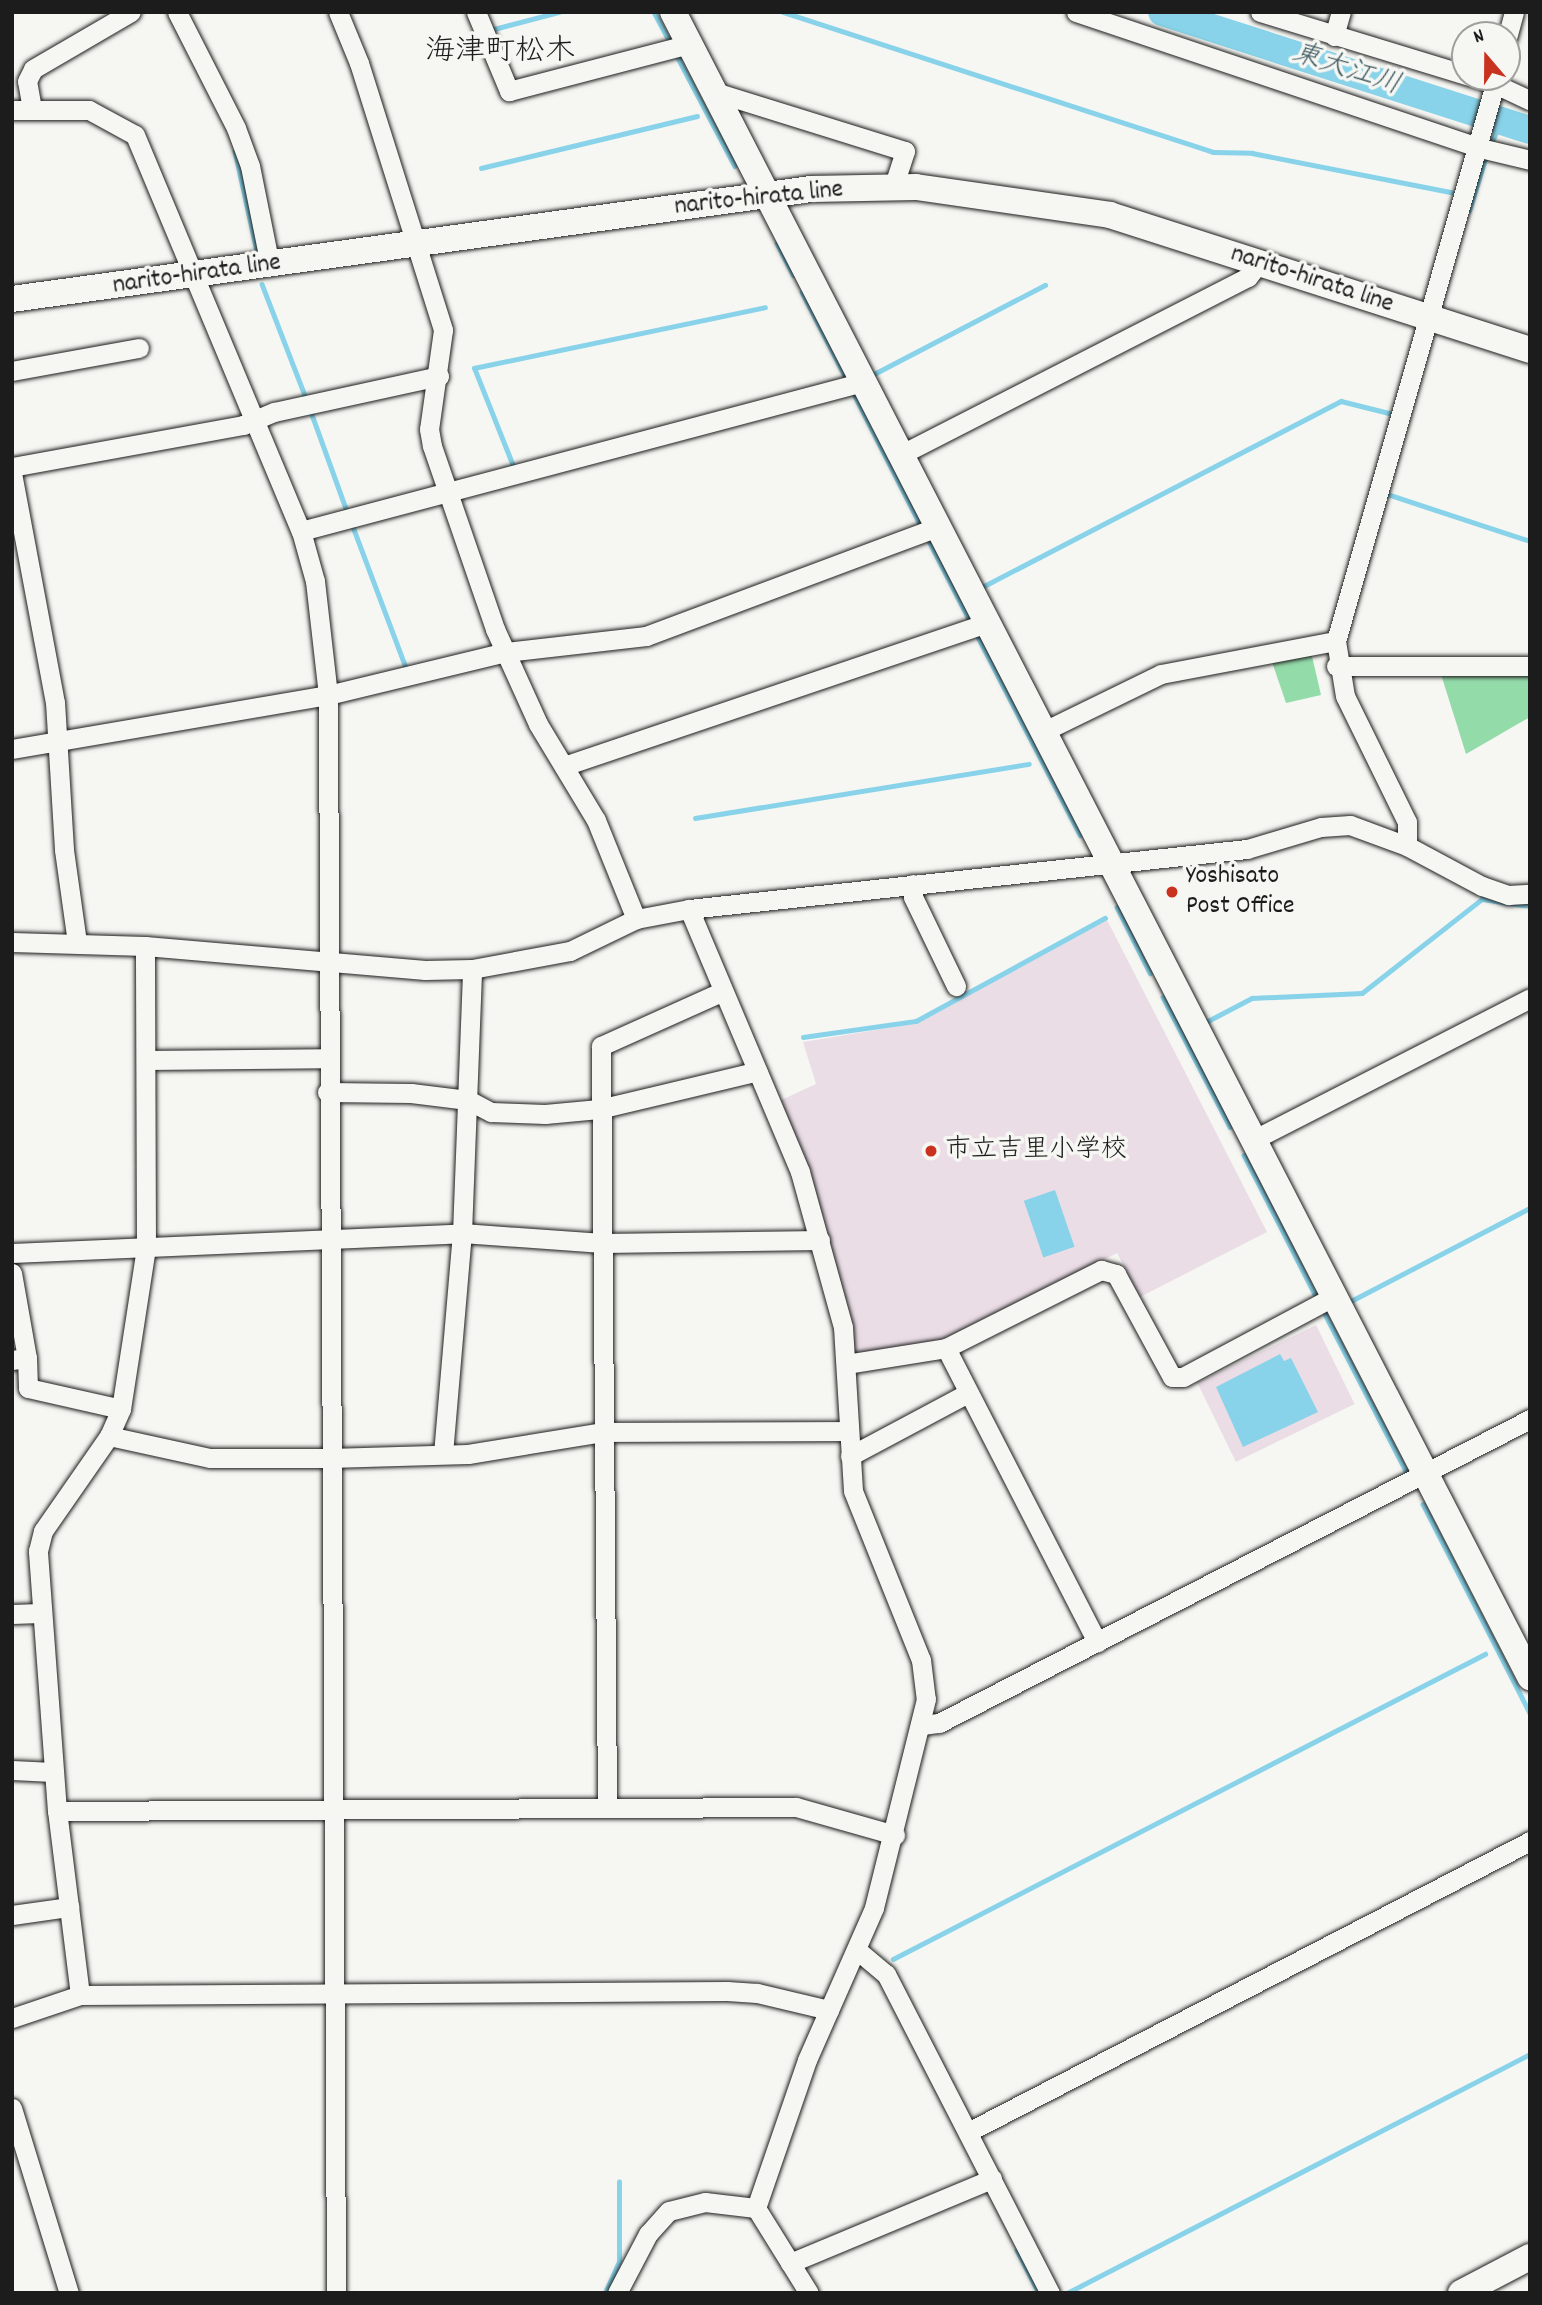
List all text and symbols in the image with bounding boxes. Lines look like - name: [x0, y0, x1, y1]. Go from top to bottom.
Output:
- north arrow: [1451, 21, 1521, 91]
- text: N: [1470, 23, 1488, 52]
- district label: 海津町松木: [425, 36, 575, 72]
- water label: 東大江川: [1288, 38, 1404, 104]
- street label: narito-hirata line: [673, 175, 845, 223]
- street label: narito-hirata line: [1227, 239, 1397, 321]
- street label: narito-hirata line: [111, 248, 283, 302]
- place label: Yoshisato Post Office: [1186, 861, 1294, 922]
- marker: Yoshisato Post Office: [1164, 884, 1180, 900]
- place label: 市立吉里小学校: [945, 1135, 1127, 1167]
- marker: 市立吉里小学校: [923, 1143, 939, 1159]

